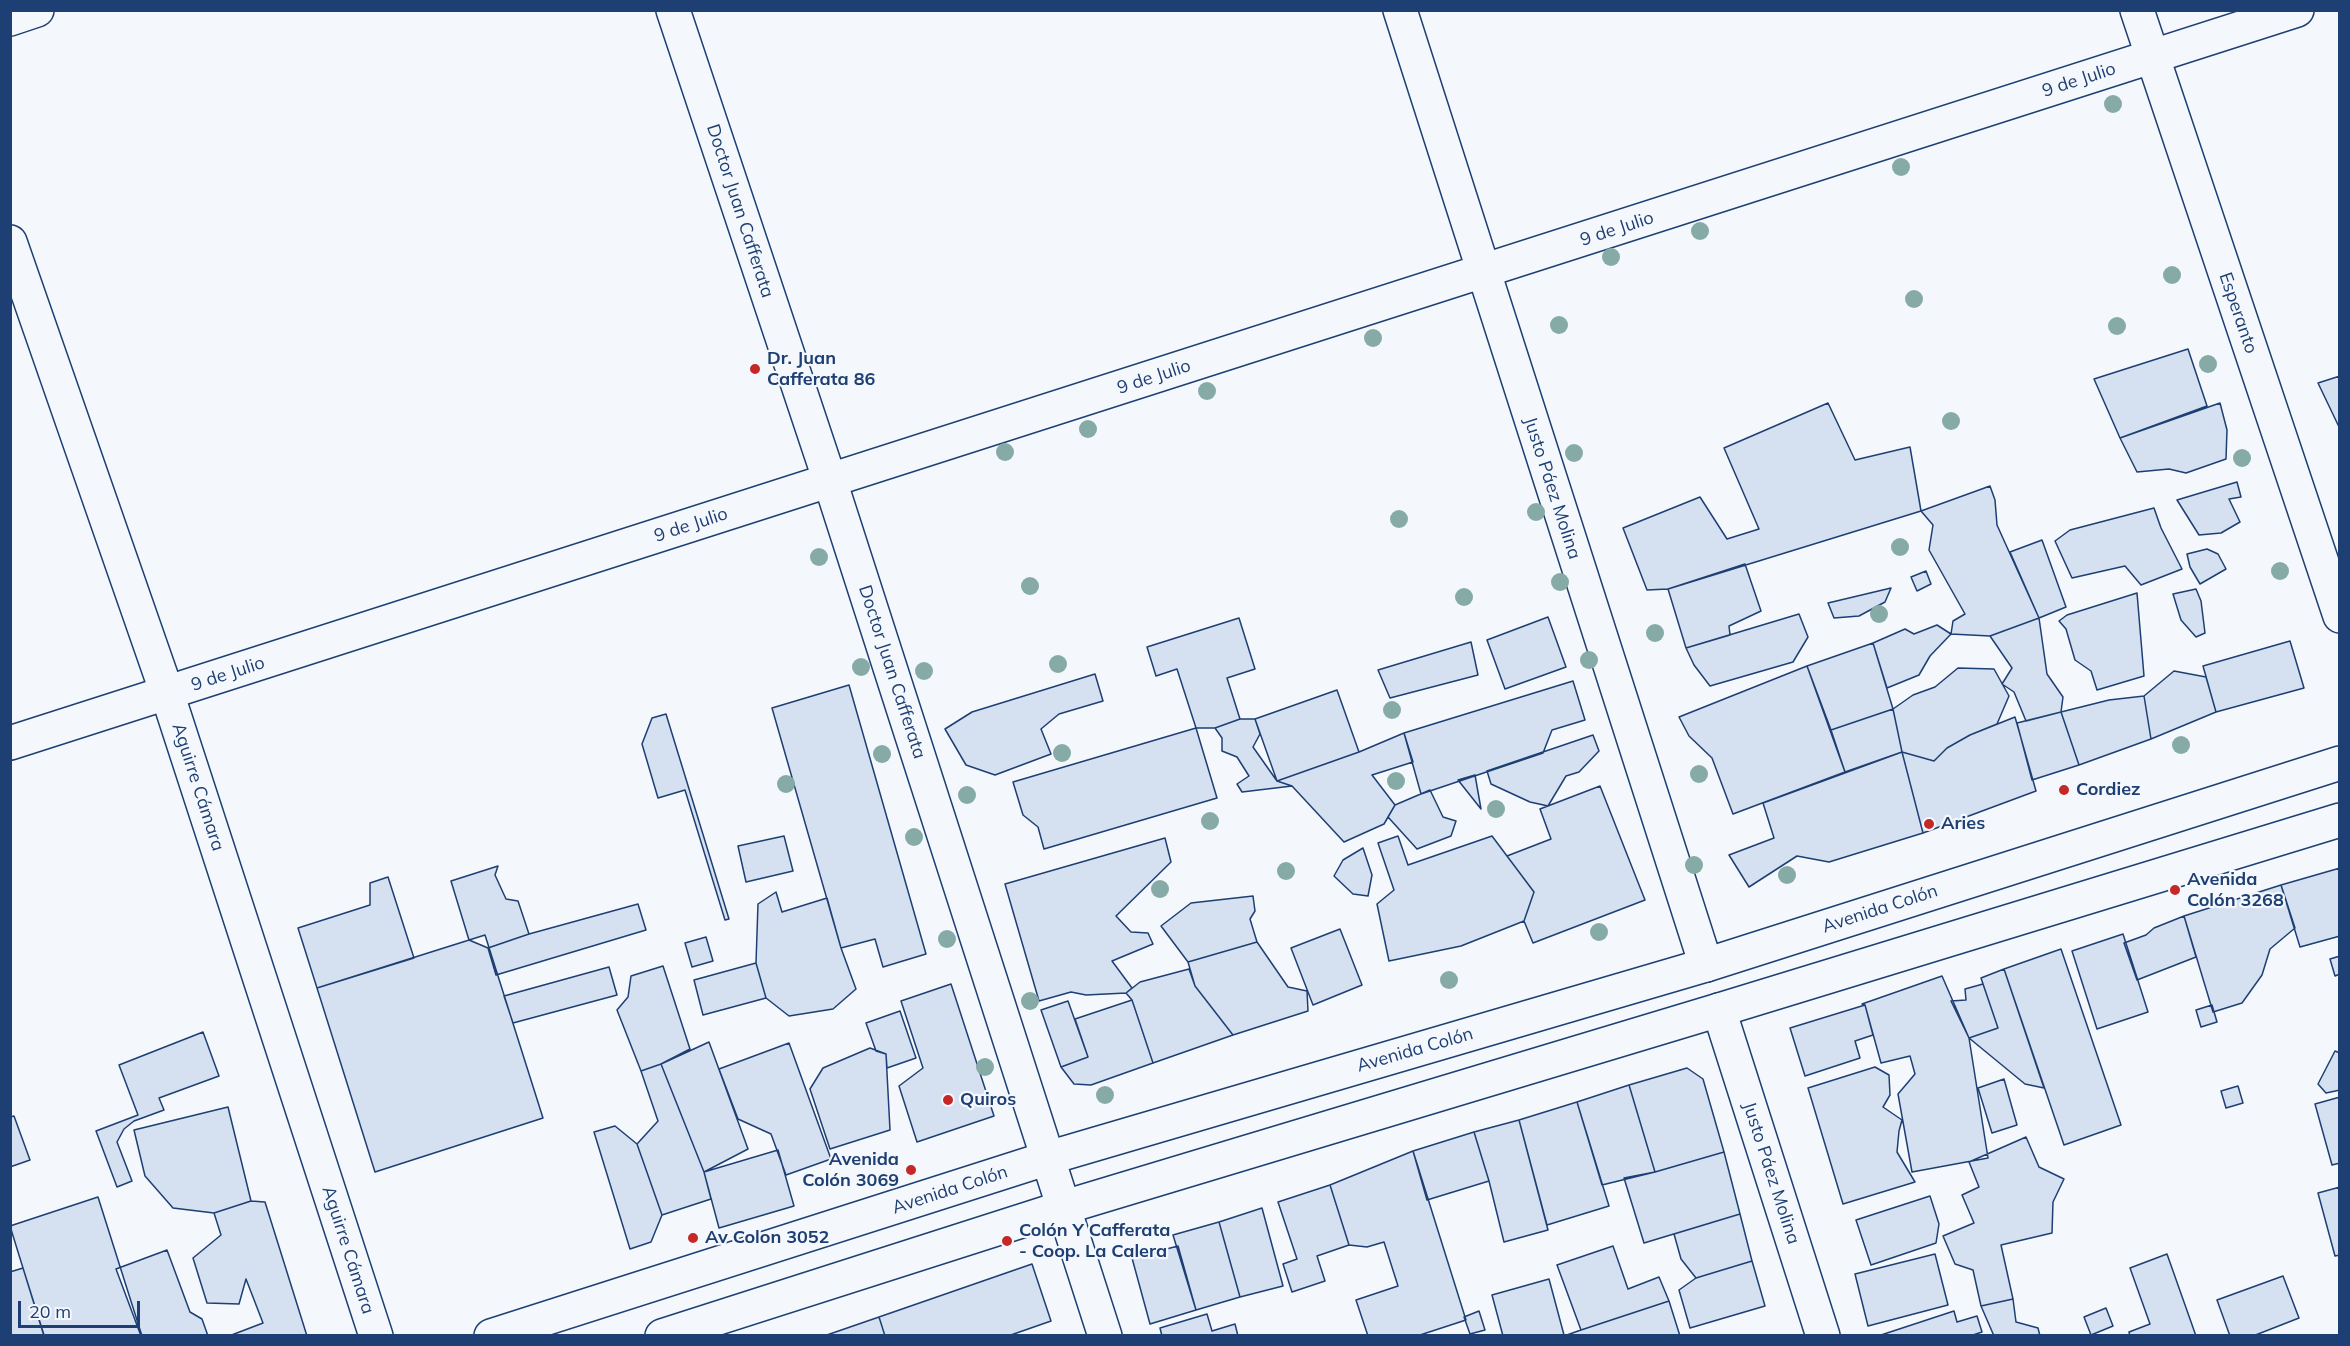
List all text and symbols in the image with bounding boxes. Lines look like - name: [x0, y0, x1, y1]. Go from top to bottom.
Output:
- street label: 9 de Julio: [2040, 58, 2118, 102]
- street label: Doctor Juan Cafferata: [702, 121, 778, 301]
- street label: 9 de Julio: [1578, 207, 1656, 251]
- street label: Esperanto: [2214, 270, 2262, 356]
- place label: Dr. Juan Cafferata 86: [767, 348, 875, 391]
- street label: 9 de Julio: [1115, 355, 1193, 399]
- marker: Dr. Juan Cafferata 86: [748, 362, 762, 376]
- street label: Justo Páez Molina: [1519, 414, 1585, 562]
- street label: 9 de Julio: [652, 503, 730, 547]
- street label: Doctor Juan Cafferata: [854, 582, 930, 762]
- street label: 9 de Julio: [189, 652, 267, 696]
- street label: Aguirre Cámara: [167, 720, 229, 854]
- place label: Cordiez: [2076, 779, 2140, 801]
- marker: Cordiez: [2057, 783, 2071, 797]
- place label: Aries: [1941, 813, 1985, 835]
- marker: Aries: [1922, 817, 1936, 831]
- place label: Avenida Colón 3268: [2187, 869, 2284, 912]
- street label: Avenida Colón: [1820, 880, 1940, 938]
- marker: Avenida Colón 3268: [2168, 883, 2182, 897]
- street label: Avenida Colón: [1354, 1023, 1476, 1077]
- place label: Quiros: [960, 1089, 1016, 1111]
- marker: Quiros: [941, 1093, 955, 1107]
- street label: Justo Páez Molina: [1738, 1099, 1804, 1247]
- place label: Avenida Colón 3069: [802, 1149, 899, 1192]
- street label: Avenida Colón: [890, 1161, 1010, 1219]
- marker: Avenida Colón 3069: [904, 1163, 918, 1177]
- street label: Aguirre Cámara: [317, 1183, 379, 1317]
- place label: Colón Y Cafferata - Coop. La Calera: [1019, 1220, 1171, 1262]
- place label: Av Colon 3052: [705, 1227, 829, 1249]
- marker: Av Colon 3052: [686, 1231, 700, 1245]
- marker: Colón Y Cafferata - Coop. La Calera: [1000, 1234, 1014, 1248]
- scale bar: [21, 1289, 142, 1327]
- text: 20 m: [29, 1300, 71, 1323]

